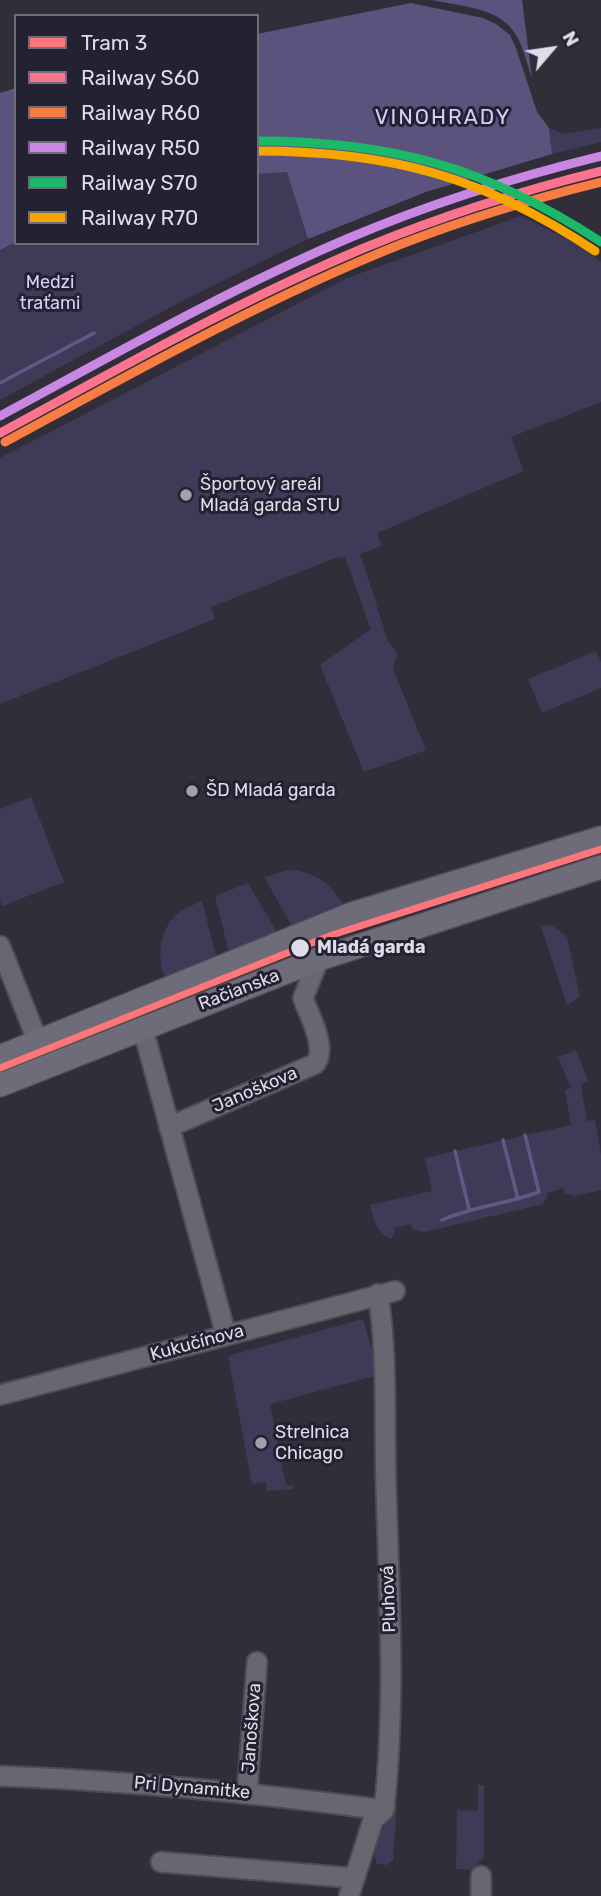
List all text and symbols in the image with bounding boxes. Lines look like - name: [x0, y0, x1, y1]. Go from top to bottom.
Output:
- legend: [14, 14, 259, 245]
- north arrow: [517, 14, 587, 84]
- text: N: [557, 27, 584, 50]
- text: Tram 3: [81, 30, 147, 55]
- text: Railway S60: [81, 65, 200, 90]
- text: Railway R60: [81, 100, 200, 125]
- district label: VINOHRADY: [376, 105, 510, 131]
- text: Railway R50: [81, 135, 200, 160]
- text: Railway S70: [81, 170, 198, 195]
- text: Railway R70: [81, 205, 198, 230]
- park label: Medzi traťami: [20, 272, 80, 314]
- place label: Športový areál Mladá garda STU: [200, 474, 340, 516]
- marker: Športový areál Mladá garda STU: [178, 487, 194, 503]
- place label: ŠD Mladá garda: [206, 780, 336, 802]
- marker: ŠD Mladá garda: [184, 783, 200, 799]
- marker: Mladá garda: [289, 937, 311, 959]
- place label: Mladá garda: [317, 937, 426, 959]
- street label: Račianska: [195, 965, 283, 1015]
- street label: Janoškova: [209, 1062, 301, 1118]
- street label: Kukučínova: [148, 1320, 246, 1366]
- place label: Strelnica Chicago: [275, 1422, 349, 1464]
- marker: Strelnica Chicago: [253, 1435, 269, 1451]
- street label: Pluhová: [377, 1565, 401, 1633]
- street label: Janoškova: [238, 1682, 266, 1774]
- street label: Pri Dynamitke: [133, 1772, 251, 1804]

